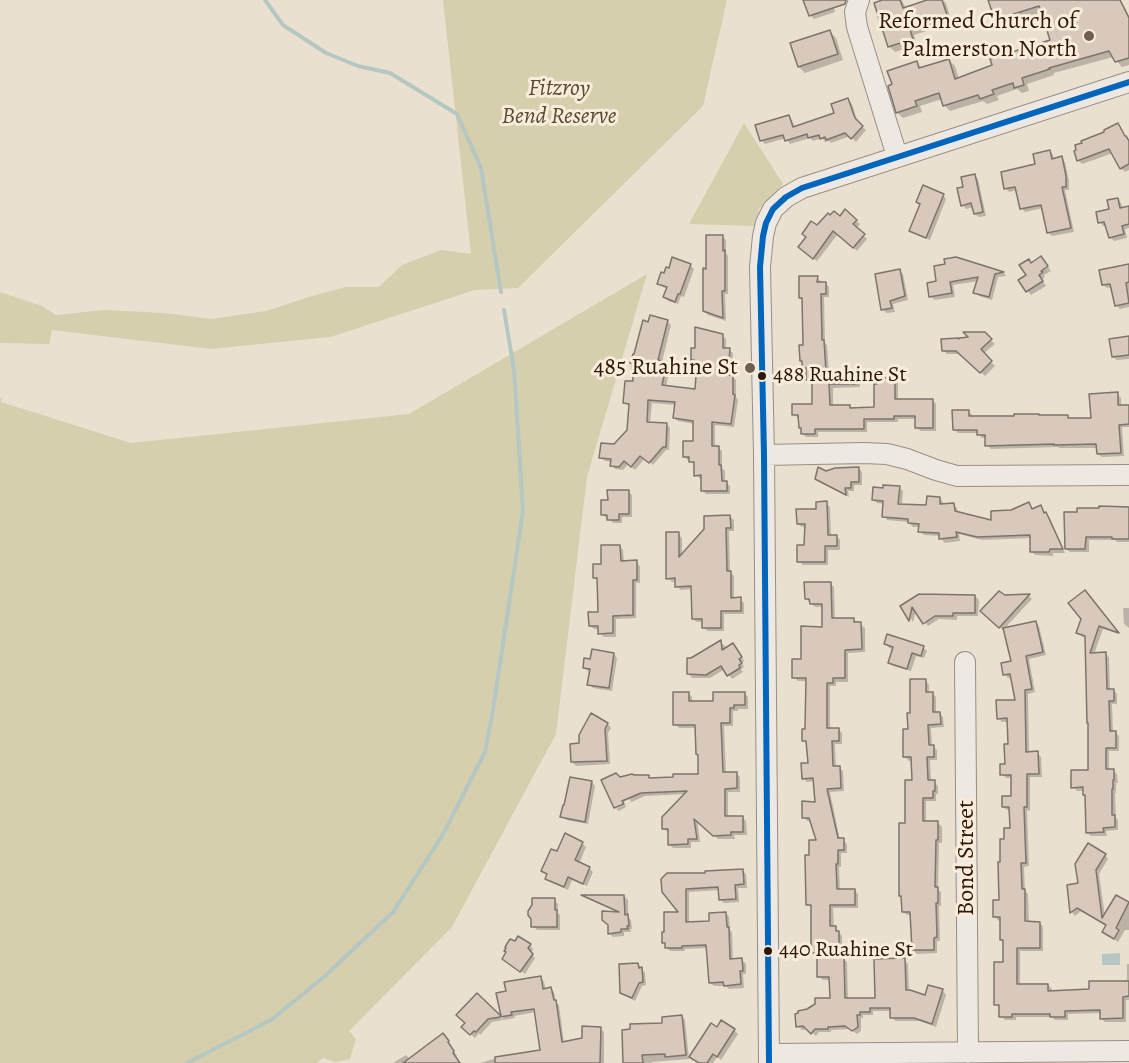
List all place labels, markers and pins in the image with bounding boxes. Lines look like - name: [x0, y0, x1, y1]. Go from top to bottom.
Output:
- place label: Reformed Church of Palmerston North: [878, 8, 1077, 64]
- marker: Reformed Church of Palmerston North: [1082, 29, 1096, 43]
- place label: 485 Ruahine St: [593, 354, 738, 382]
- marker: 485 Ruahine St: [743, 361, 757, 375]
- place label: 488 Ruahine St: [773, 363, 907, 389]
- marker: 488 Ruahine St: [756, 370, 768, 382]
- place label: 440 Ruahine St: [779, 938, 913, 964]
- marker: 440 Ruahine St: [762, 945, 774, 957]

